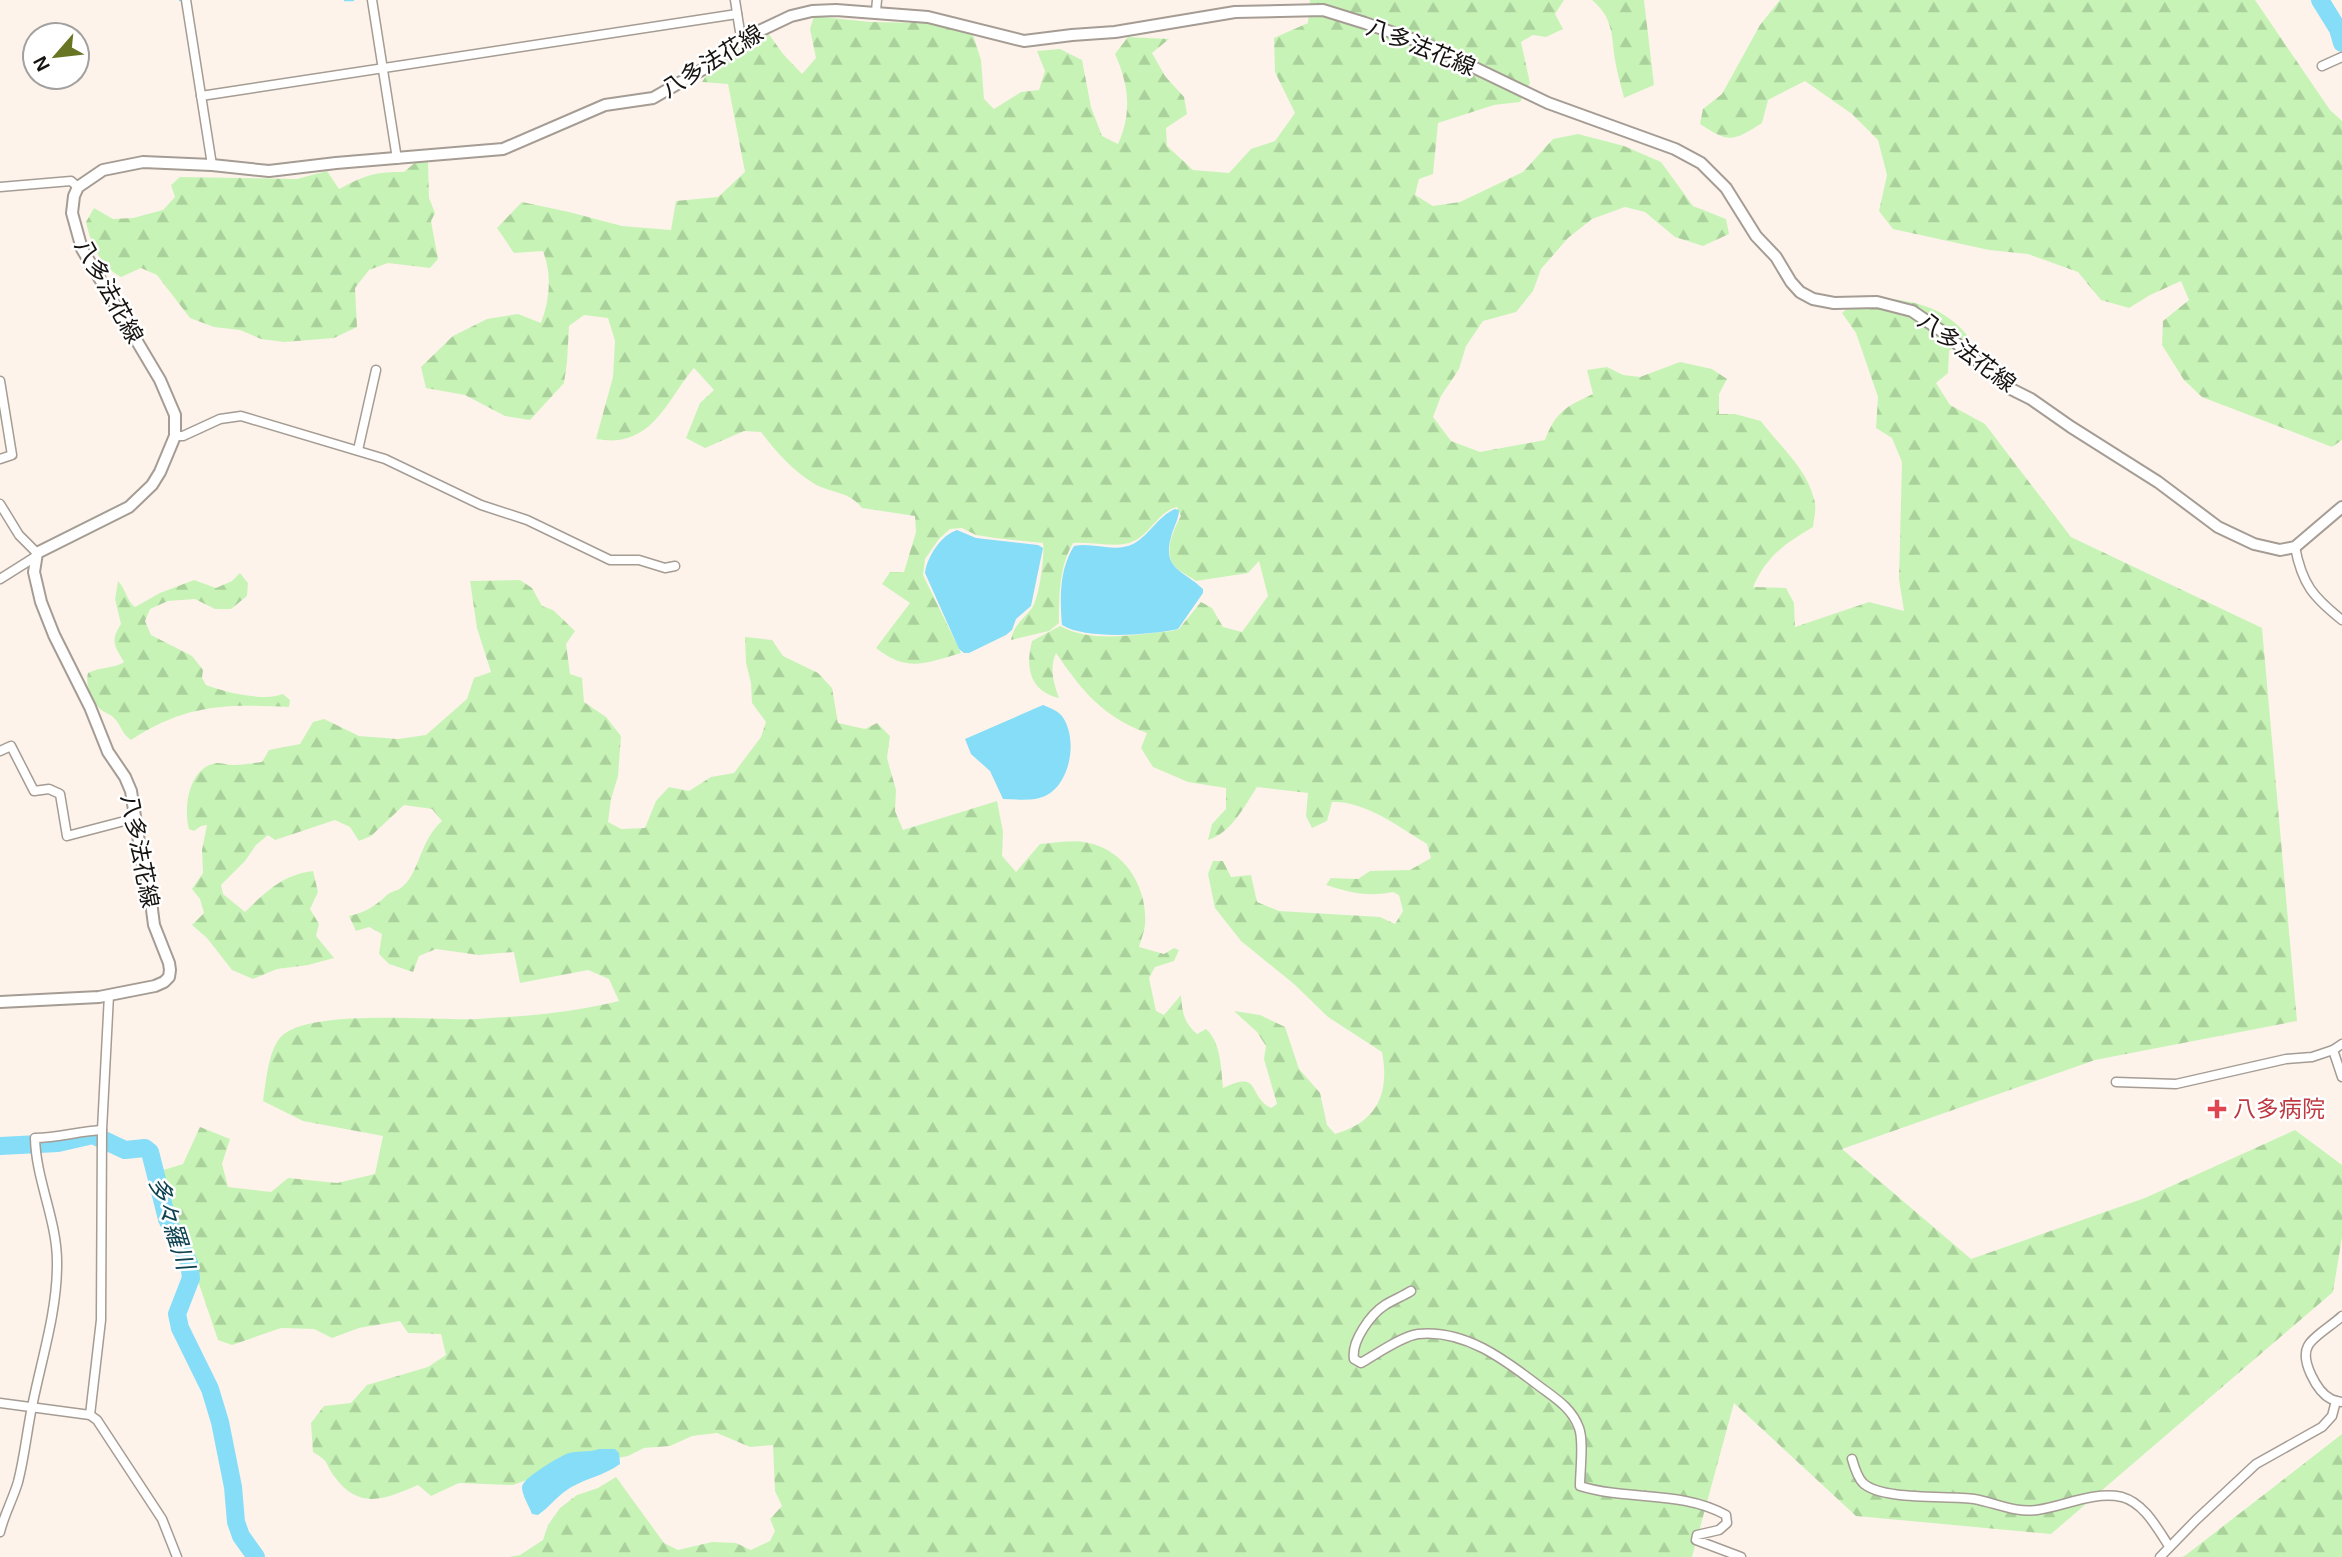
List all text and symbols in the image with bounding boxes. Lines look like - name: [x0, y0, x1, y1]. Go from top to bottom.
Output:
- street label: 八多法花線: [1363, 13, 1479, 81]
- street label: 八多法花線: [656, 20, 768, 102]
- north arrow: [21, 21, 91, 91]
- text: N: [29, 53, 54, 75]
- street label: 八多法花線: [70, 234, 148, 348]
- street label: 八多法花線: [1913, 307, 2021, 397]
- street label: 八多法花線: [116, 792, 164, 910]
- place label: 八多病院: [2233, 1096, 2325, 1122]
- marker: 八多病院: [2207, 1099, 2227, 1119]
- water label: 多々羅川: [144, 1173, 201, 1276]

